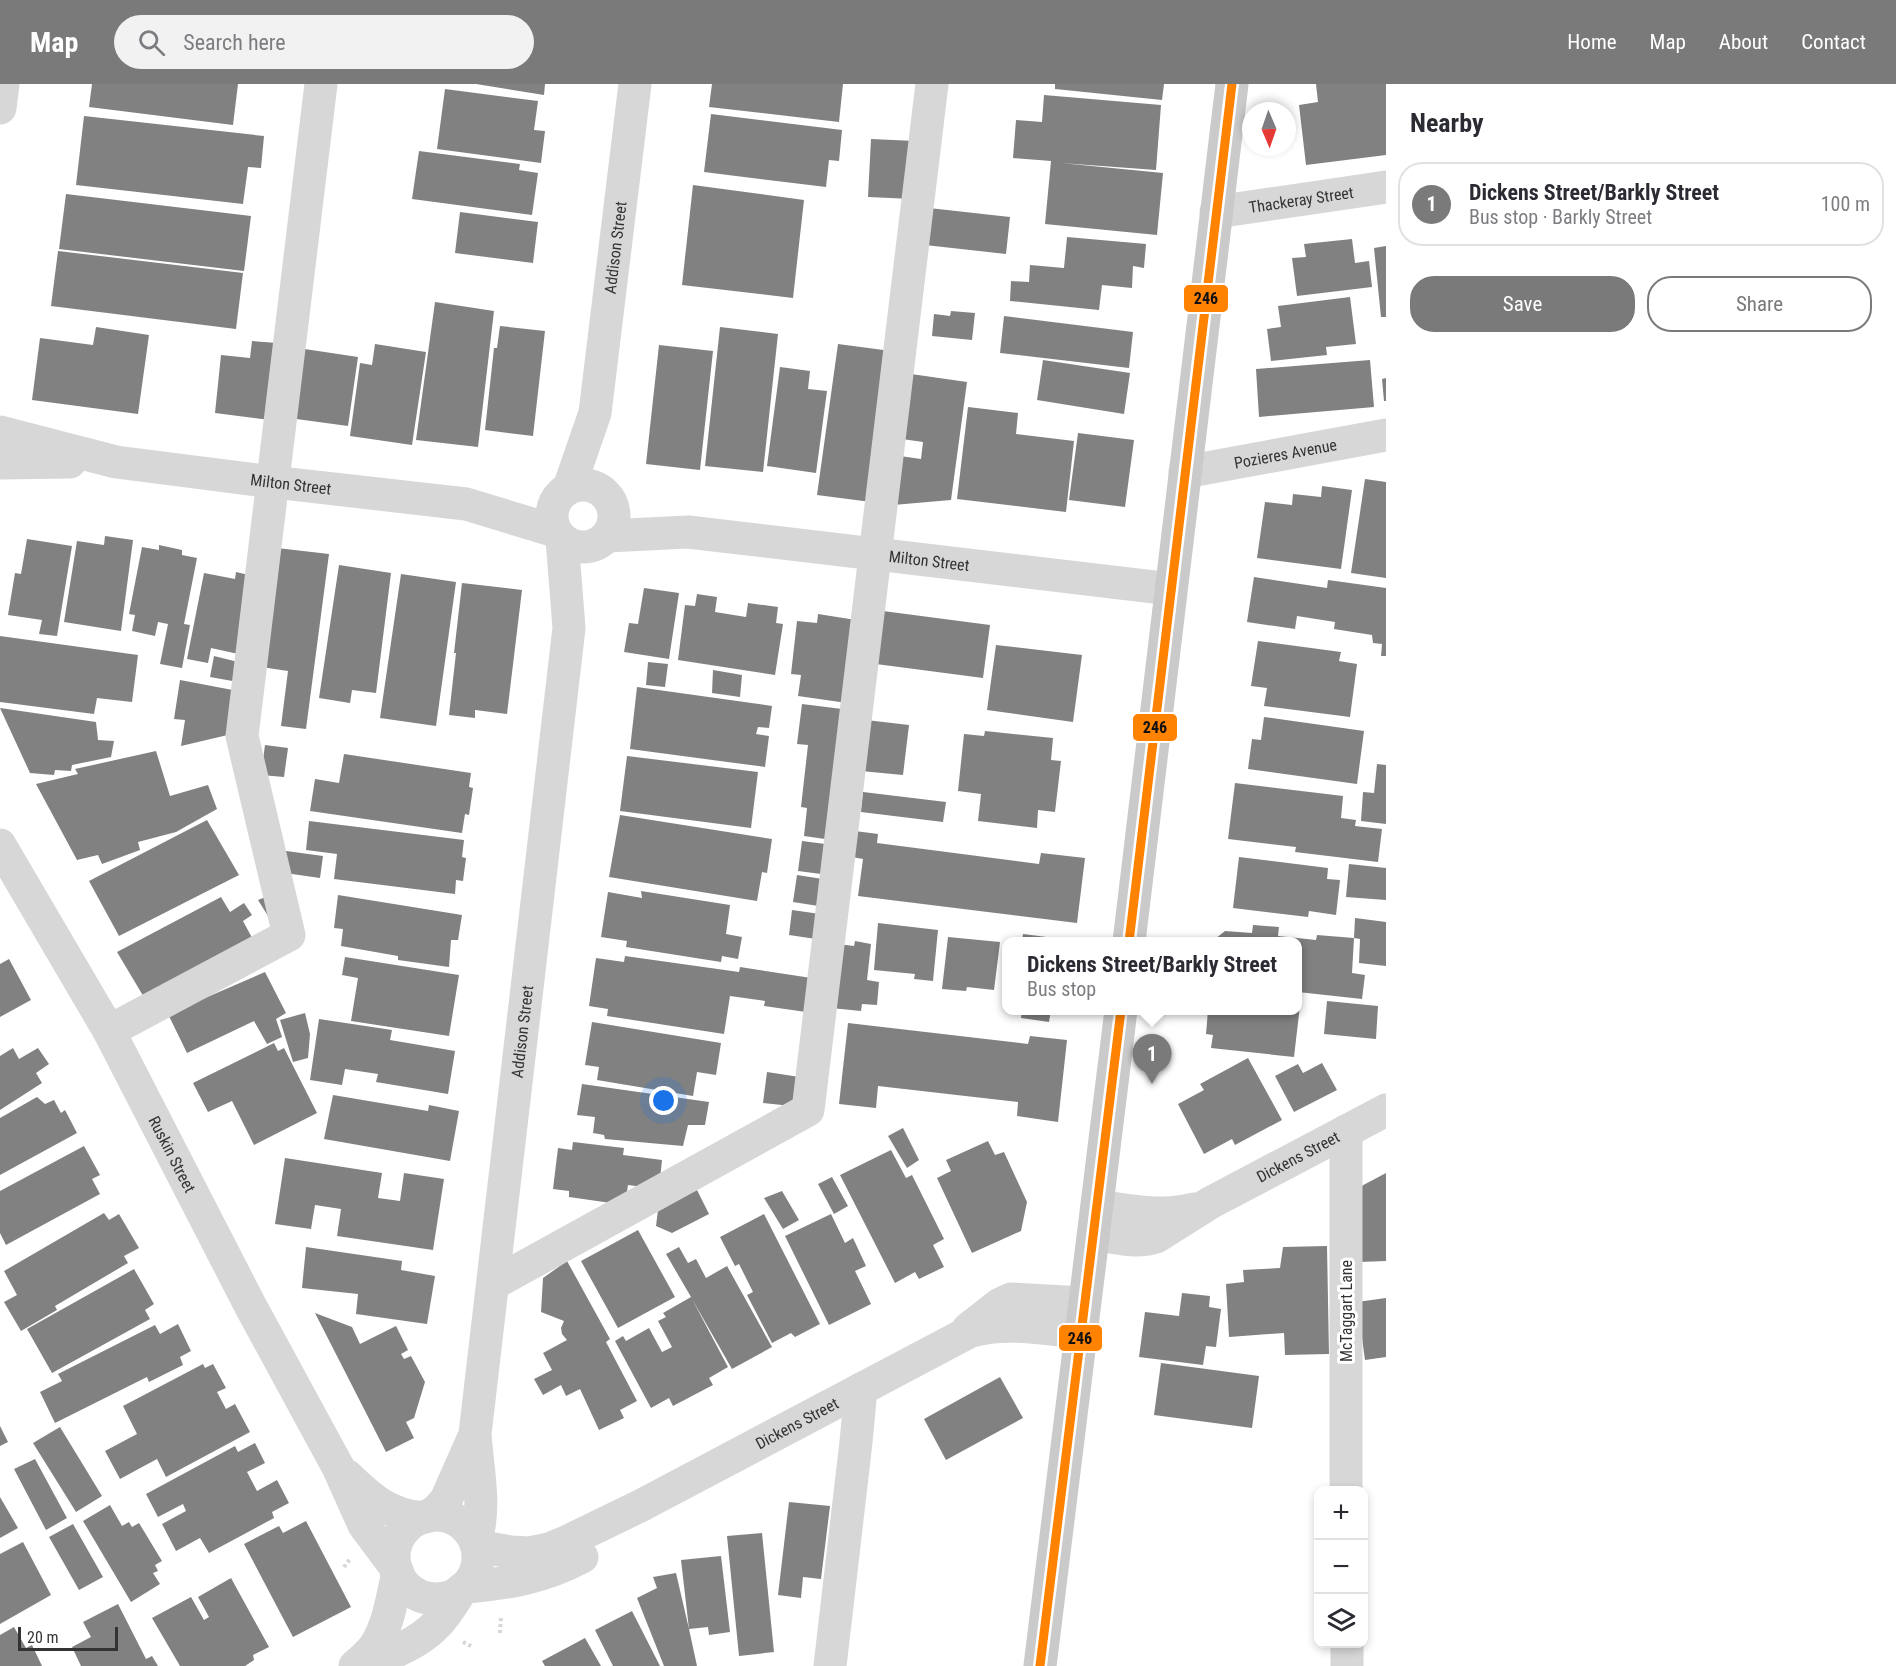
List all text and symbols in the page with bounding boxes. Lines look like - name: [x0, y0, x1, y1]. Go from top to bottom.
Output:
- search box: [114, 15, 534, 69]
- text: Map: [30, 26, 78, 59]
- icon: search: [135, 26, 168, 59]
- text: Search here: [183, 30, 286, 55]
- text: Home: [1567, 30, 1617, 54]
- text: Map: [1650, 30, 1686, 54]
- text: About: [1719, 30, 1768, 54]
- text: Contact: [1801, 30, 1866, 54]
- north arrow: [1242, 102, 1296, 156]
- text: Nearby: [1410, 108, 1484, 138]
- text: Dickens Street/Barkly Street: [1469, 180, 1719, 205]
- street label: Thackeray Street: [1248, 183, 1355, 217]
- text: 1: [1426, 192, 1437, 216]
- text: 100 m: [1821, 192, 1870, 216]
- street label: Addison Street: [601, 200, 631, 295]
- text: Bus stop · Barkly Street: [1469, 205, 1652, 229]
- button: Save: [1410, 276, 1635, 332]
- button: Share: [1647, 276, 1872, 332]
- line badge: 246: [1183, 284, 1229, 313]
- text: 246: [1194, 289, 1218, 308]
- street label: Pozieres Avenue: [1232, 435, 1338, 473]
- street label: Milton Street: [249, 470, 332, 499]
- street label: Milton Street: [888, 547, 971, 575]
- line badge: 246: [1132, 713, 1178, 742]
- text: 246: [1143, 718, 1167, 737]
- popup: [1002, 937, 1302, 1015]
- text: Dickens Street/Barkly Street: [1027, 952, 1277, 977]
- text: Bus stop: [1027, 977, 1096, 1001]
- street label: Addison Street: [508, 984, 537, 1079]
- pin: 1: [1132, 1034, 1172, 1084]
- your location: [649, 1086, 678, 1115]
- street label: Ruskin Street: [144, 1113, 200, 1196]
- street label: Dickens Street: [1253, 1127, 1343, 1187]
- street label: McTaggart Lane: [1337, 1260, 1356, 1362]
- line badge: 246: [1058, 1324, 1103, 1352]
- text: 246: [1068, 1329, 1092, 1348]
- street label: Dickens Street: [752, 1394, 842, 1453]
- map controls: [1314, 1486, 1368, 1648]
- button: +: [1314, 1486, 1368, 1540]
- button: −: [1314, 1540, 1368, 1594]
- button: layers: [1314, 1594, 1368, 1648]
- scale bar: [18, 1624, 118, 1652]
- text: 20 m: [27, 1628, 59, 1647]

